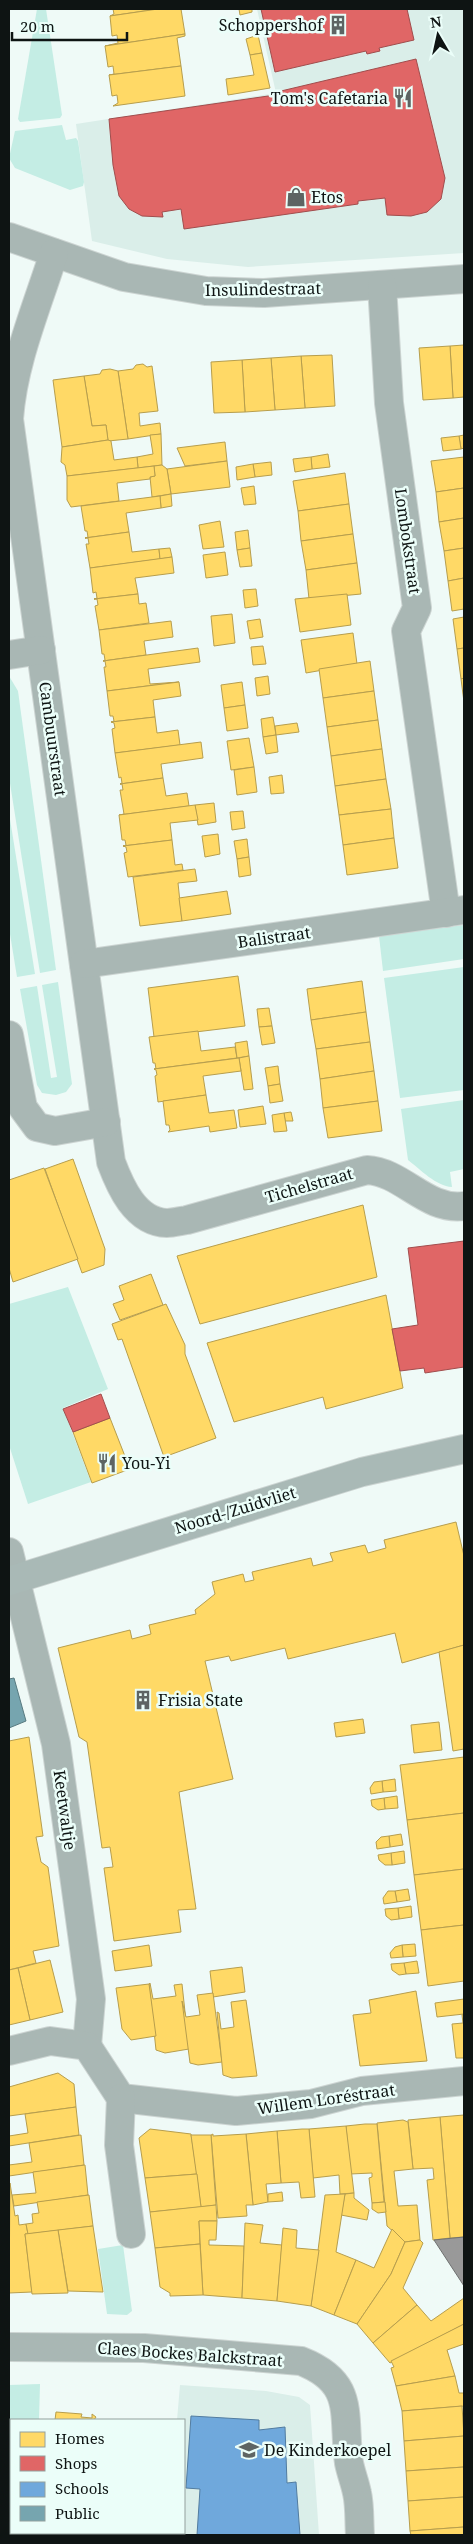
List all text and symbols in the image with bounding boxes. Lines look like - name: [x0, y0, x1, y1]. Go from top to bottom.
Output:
- scale bar: [12, 10, 128, 42]
- north arrow: [413, 10, 463, 60]
- text: N: [429, 11, 443, 32]
- place label: Schoppershof: [219, 14, 325, 36]
- building icon: Schoppershof: [327, 14, 349, 36]
- text: 20 m: [20, 16, 55, 36]
- place label: Tom's Cafetaria: [271, 87, 388, 109]
- restaurant icon: Tom's Cafetaria: [392, 87, 414, 109]
- shop icon: Etos: [285, 186, 307, 208]
- place label: Etos: [311, 186, 343, 208]
- street label: Insulindestraat: [205, 277, 322, 301]
- street label: Lombokstraat: [390, 487, 426, 596]
- street label: Cambuurstraat: [34, 680, 72, 798]
- street label: Balistraat: [236, 921, 312, 953]
- street label: Tichelstraat: [263, 1162, 356, 1208]
- restaurant icon: You-Yi: [96, 1452, 118, 1474]
- place label: You-Yi: [121, 1452, 170, 1474]
- street label: Noord-/Zuidvliet: [172, 1481, 299, 1539]
- building icon: Frisia State: [132, 1689, 154, 1711]
- place label: Frisia State: [158, 1689, 243, 1711]
- street label: Keetwaltje: [49, 1769, 81, 1851]
- street label: Willem Loréstraat: [256, 2078, 397, 2120]
- street label: Claes Bockes Balckstraat: [97, 2337, 284, 2371]
- legend: [10, 2419, 185, 2534]
- text: Homes: [55, 2428, 105, 2448]
- school or university icon: De Kinderkoepel: [238, 2439, 260, 2461]
- place label: De Kinderkoepel: [264, 2439, 391, 2461]
- text: Shops: [55, 2453, 98, 2473]
- text: Schools: [55, 2478, 109, 2498]
- text: Public: [55, 2503, 100, 2523]

